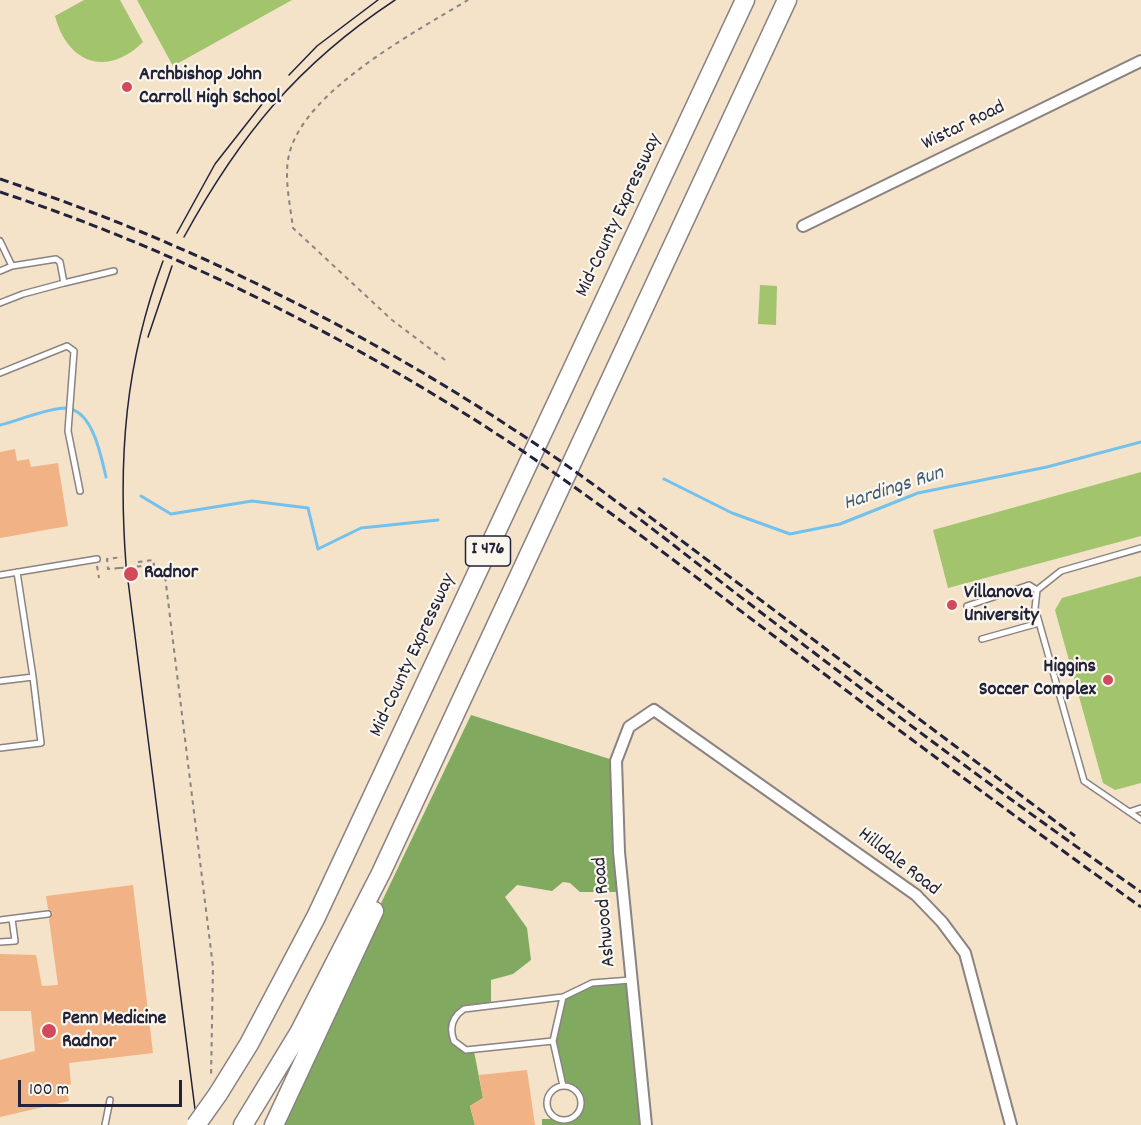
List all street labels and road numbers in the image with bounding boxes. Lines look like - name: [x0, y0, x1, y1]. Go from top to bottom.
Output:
- street label: Wistar Road: [918, 97, 1010, 157]
- street label: Mid-County Expressway: [572, 131, 668, 301]
- road number: I 476: [466, 536, 510, 566]
- street label: Mid-County Expressway: [366, 571, 462, 741]
- street label: Hilldale Road: [852, 823, 944, 903]
- street label: Ashwood Road: [589, 856, 623, 968]

